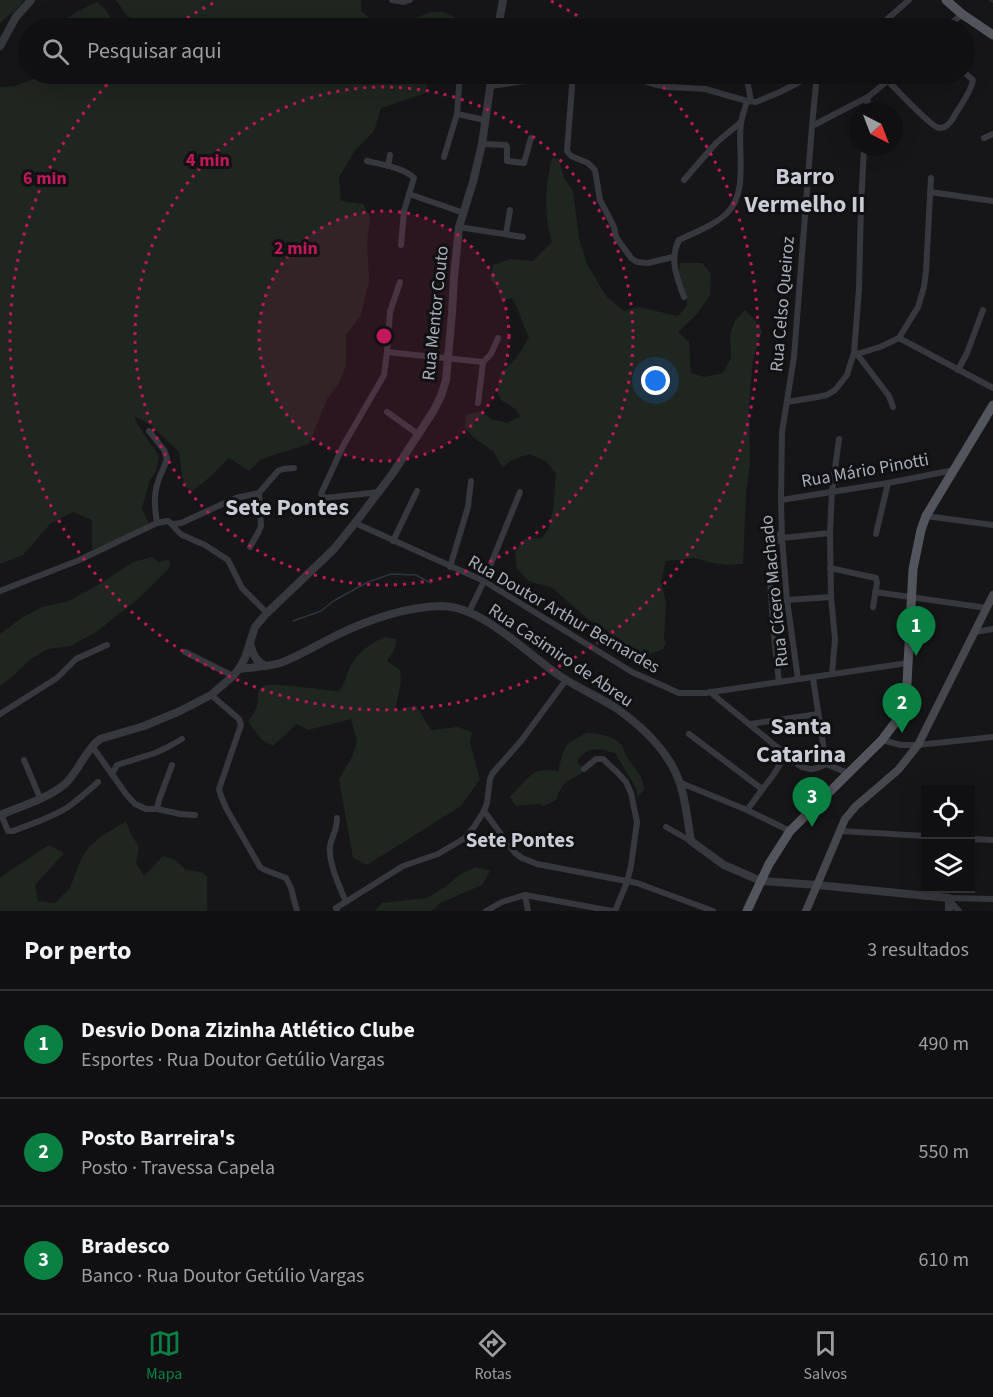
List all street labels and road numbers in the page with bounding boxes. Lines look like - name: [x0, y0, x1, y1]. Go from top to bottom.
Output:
- street label: Rua Celso Queiroz: [764, 235, 801, 373]
- street label: Rua Mentor Couto: [416, 244, 455, 382]
- street label: Rua Mário Pinotti: [799, 447, 931, 494]
- street label: Rua Cícero Machado: [754, 514, 795, 668]
- street label: Rua Doutor Arthur Bernardes: [463, 549, 664, 680]
- street label: Rua Casimiro de Abreu: [483, 598, 638, 713]

